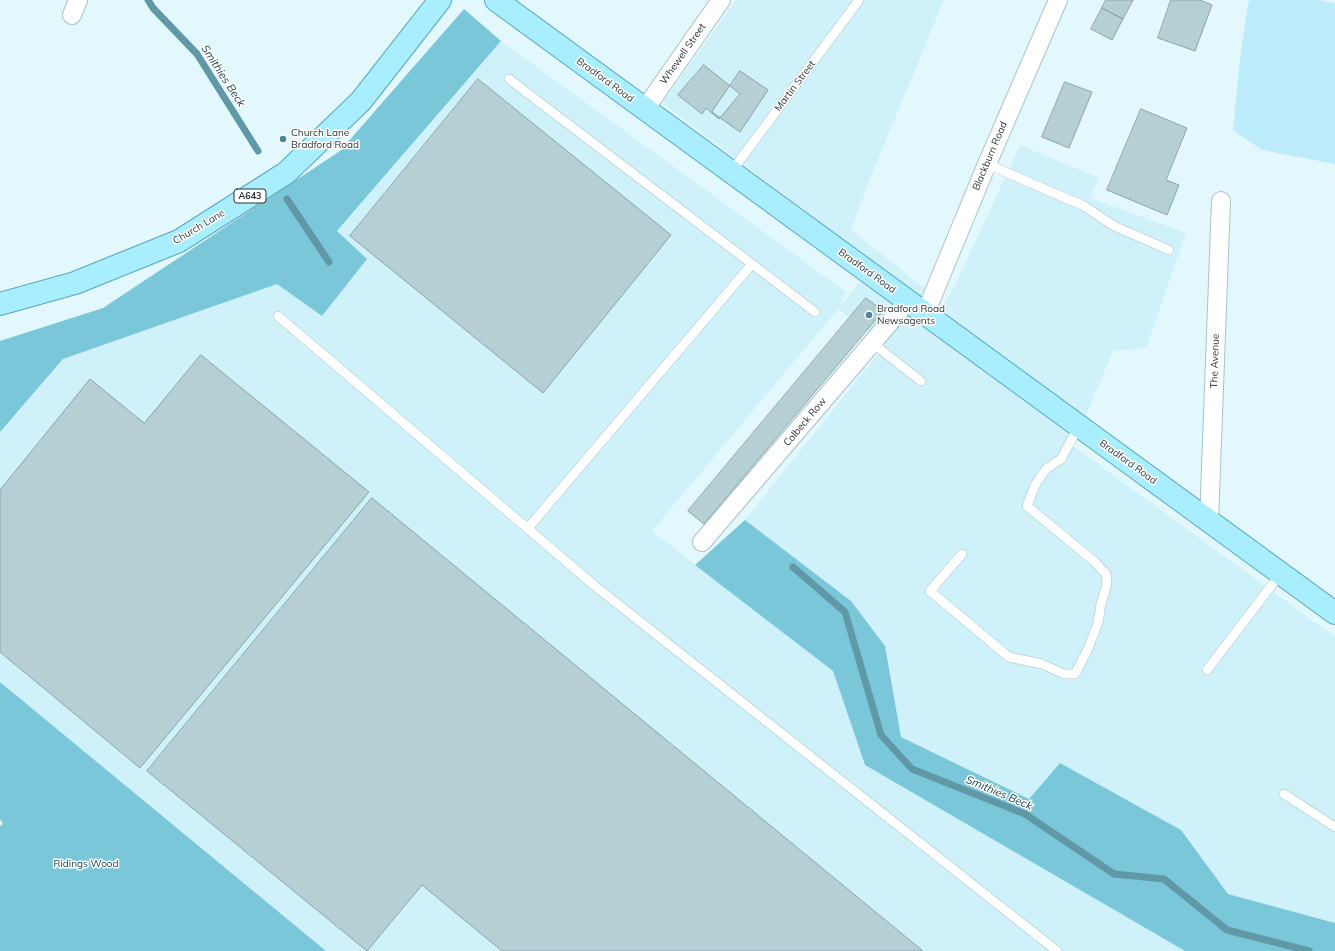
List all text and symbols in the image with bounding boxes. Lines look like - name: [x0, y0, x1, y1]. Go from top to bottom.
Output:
- street label: Whewell Street: [658, 21, 708, 87]
- water label: Smithies Beck: [198, 43, 248, 109]
- street label: Bradford Road: [574, 55, 636, 105]
- street label: Martin Street: [772, 58, 818, 114]
- street label: Blackburn Road: [970, 120, 1010, 192]
- place label: Church Lane Bradford Road: [291, 127, 359, 150]
- marker: Church Lane Bradford Road: [278, 134, 288, 144]
- road number: A643: [234, 189, 266, 203]
- street label: Church Lane: [171, 207, 227, 247]
- street label: Bradford Road: [836, 246, 898, 296]
- place label: Bradford Road Newsagents: [877, 303, 945, 326]
- marker: Bradford Road Newsagents: [864, 310, 874, 320]
- street label: The Avenue: [1208, 333, 1222, 389]
- street label: Colbeck Row: [781, 395, 829, 449]
- street label: Bradford Road: [1097, 437, 1159, 487]
- water label: Smithies Beck: [964, 773, 1034, 813]
- park label: Ridings Wood: [53, 858, 119, 870]

